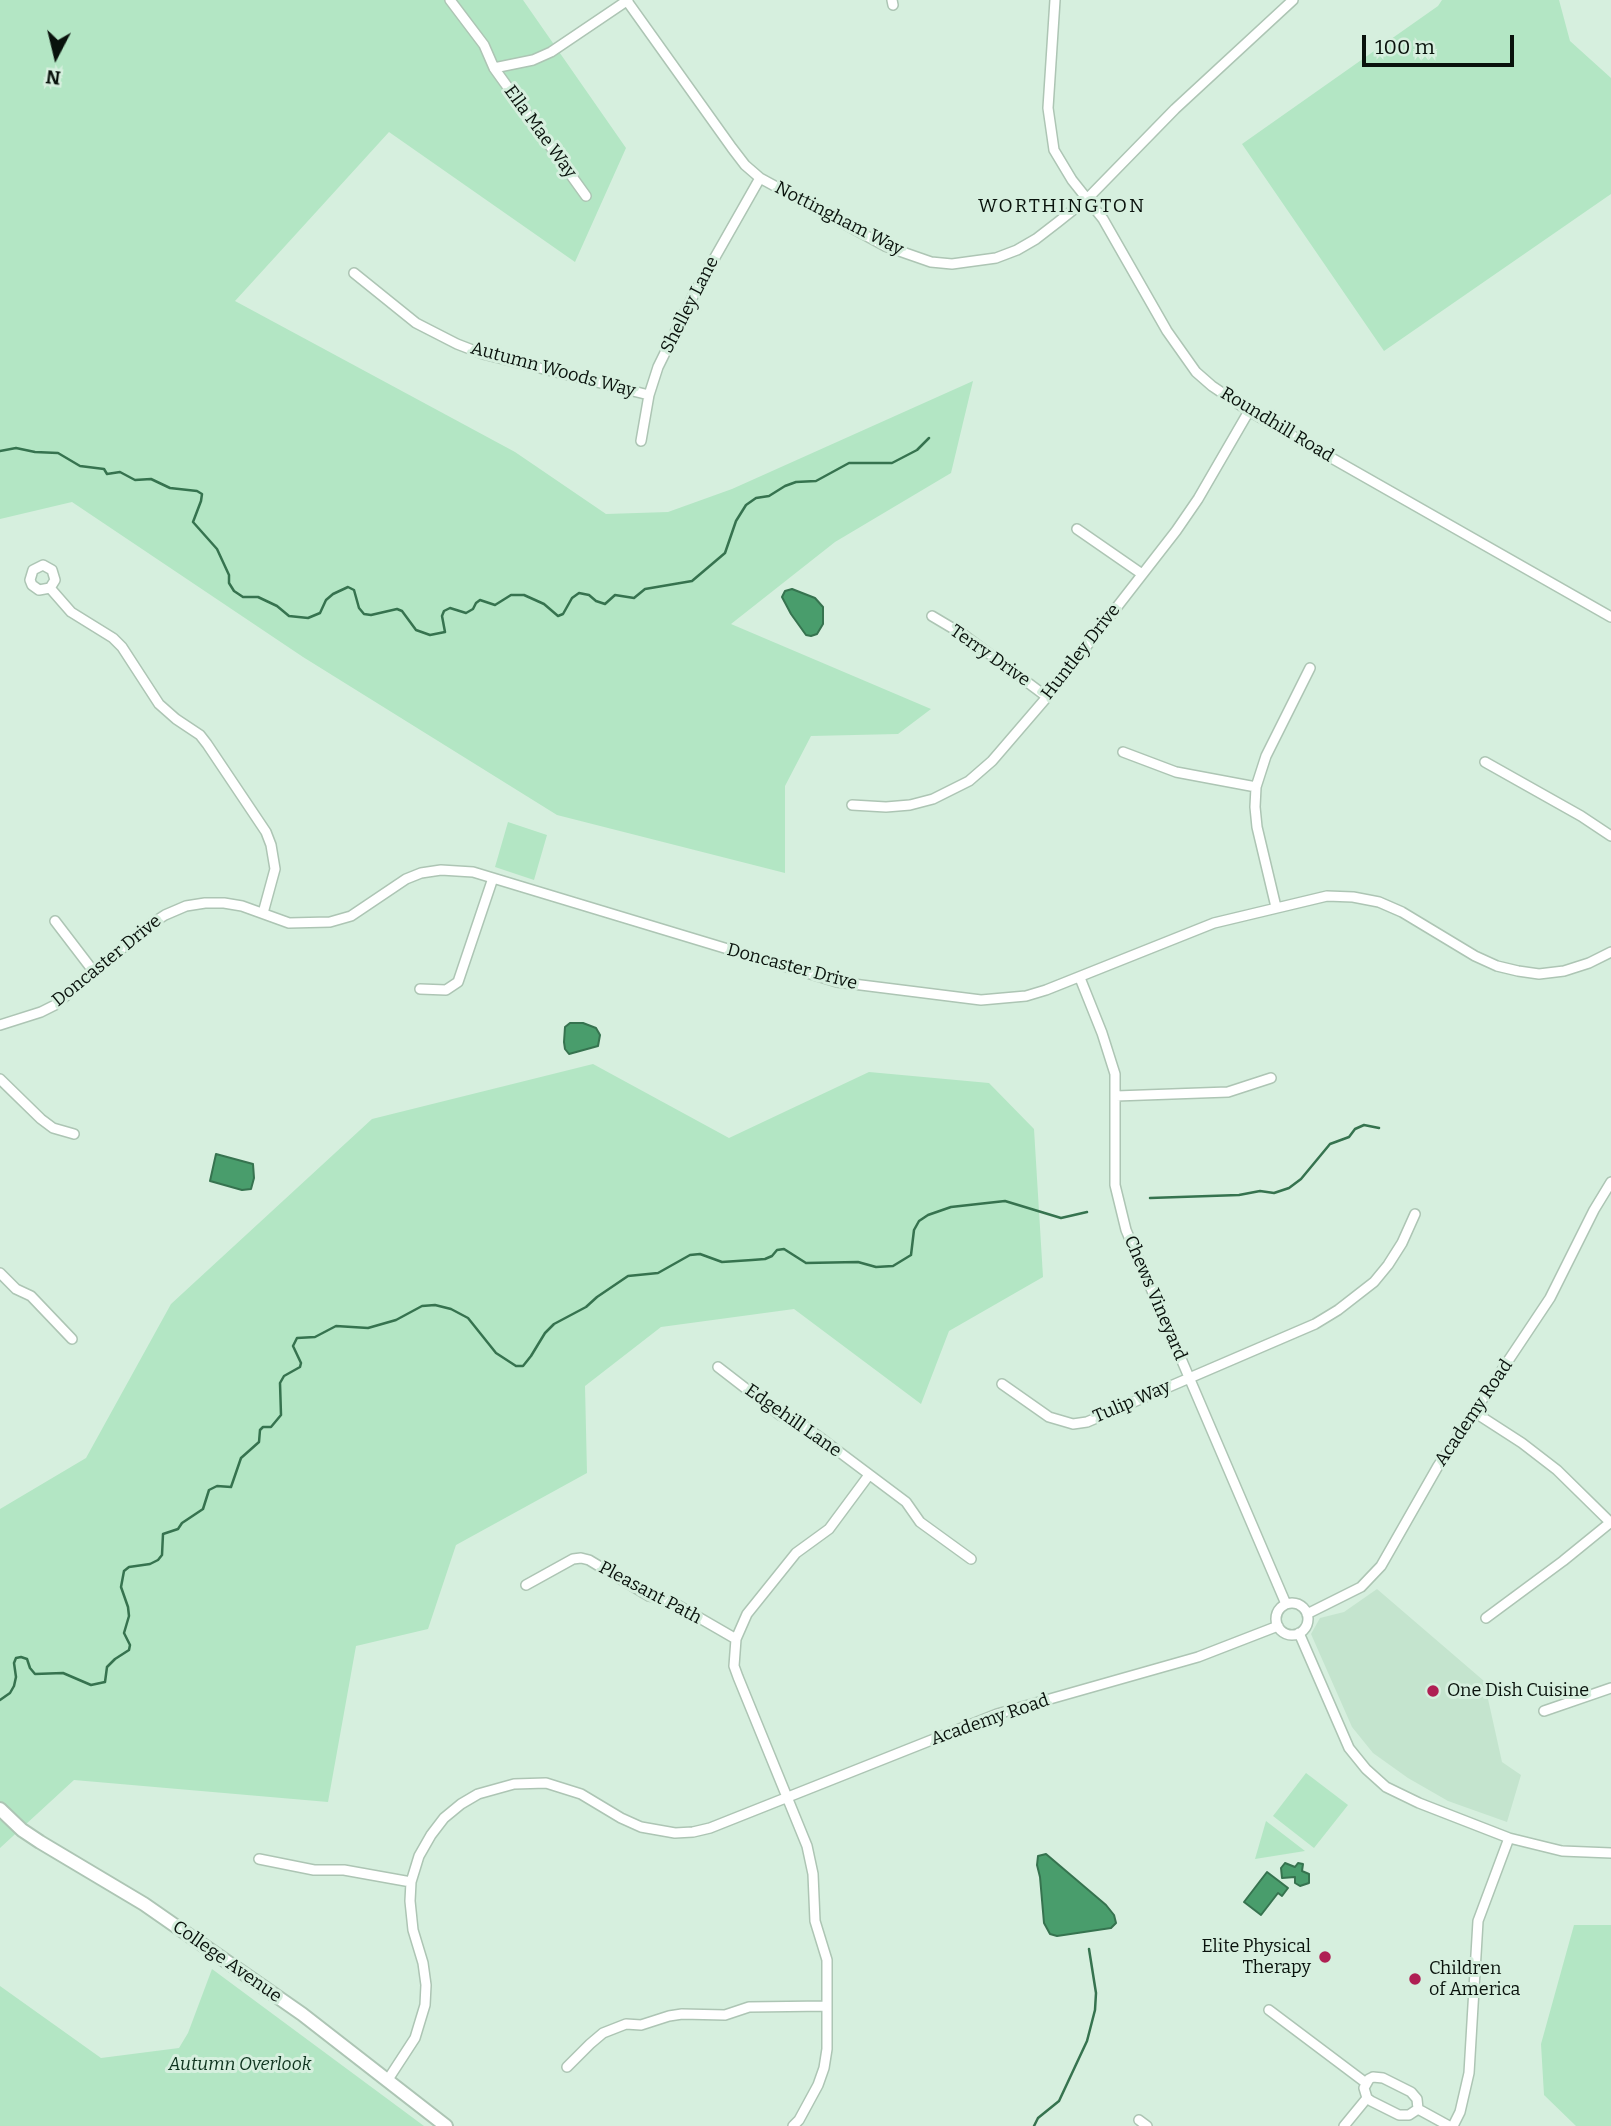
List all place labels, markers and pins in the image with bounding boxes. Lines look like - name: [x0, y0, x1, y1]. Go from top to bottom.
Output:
- place label: One Dish Cuisine: [1447, 1680, 1589, 1702]
- marker: One Dish Cuisine: [1425, 1683, 1441, 1699]
- place label: Elite Physical Therapy: [1201, 1936, 1311, 1979]
- marker: Elite Physical Therapy: [1317, 1949, 1333, 1965]
- place label: Children of America: [1429, 1958, 1520, 2000]
- marker: Children of America: [1407, 1971, 1423, 1987]

